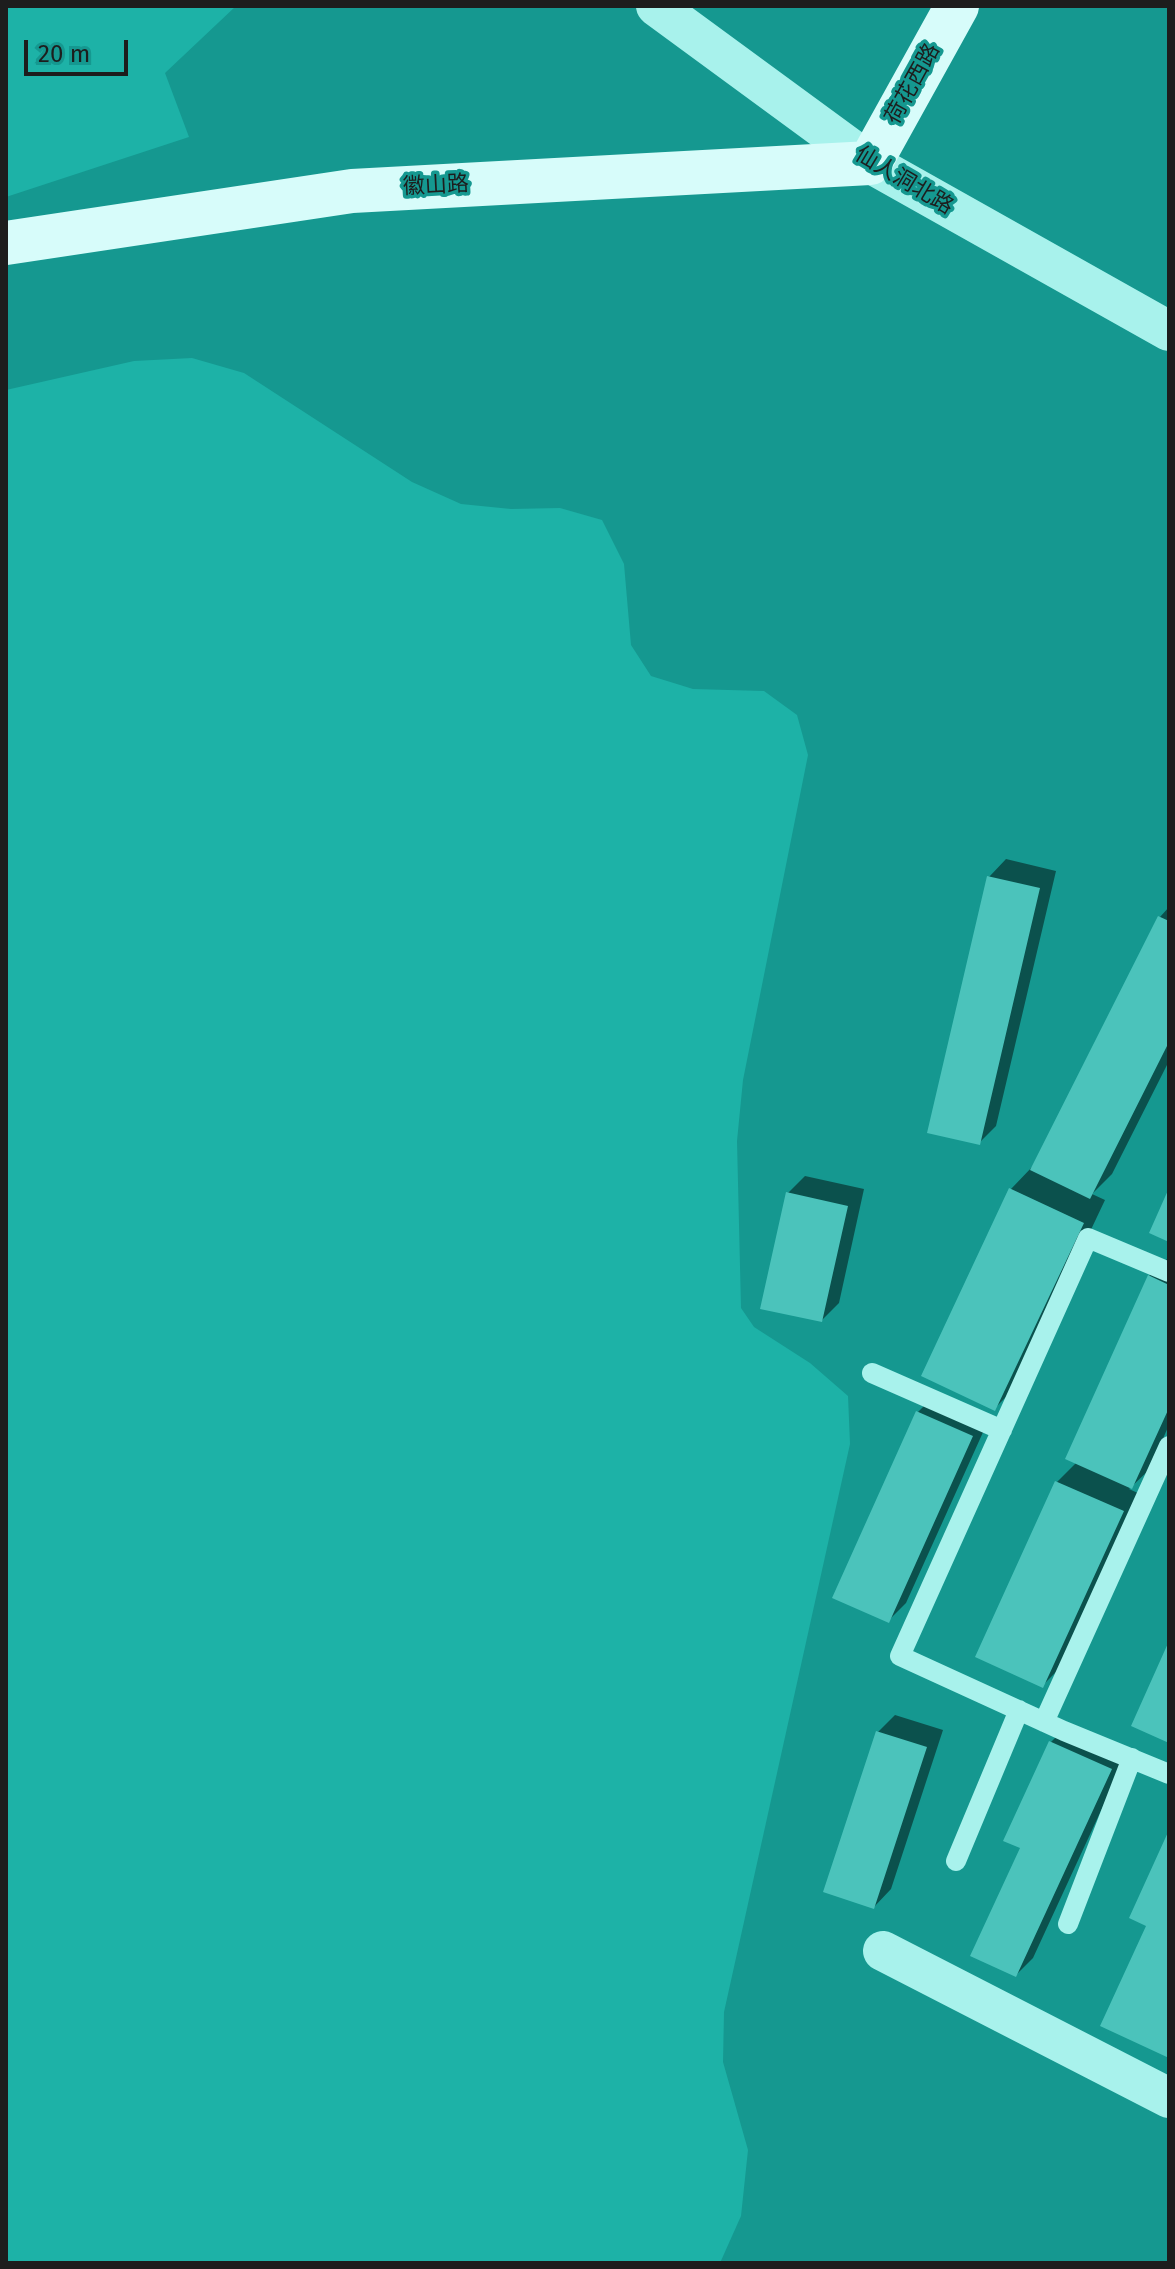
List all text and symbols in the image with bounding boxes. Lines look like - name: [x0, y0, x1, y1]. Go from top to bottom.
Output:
- scale bar: [28, 24, 132, 74]
- street label: 荷花西路: [880, 39, 946, 129]
- text: 20 m: [38, 40, 90, 68]
- street label: 仙人洞北路: [850, 141, 958, 221]
- street label: 徽山路: [402, 171, 470, 201]

